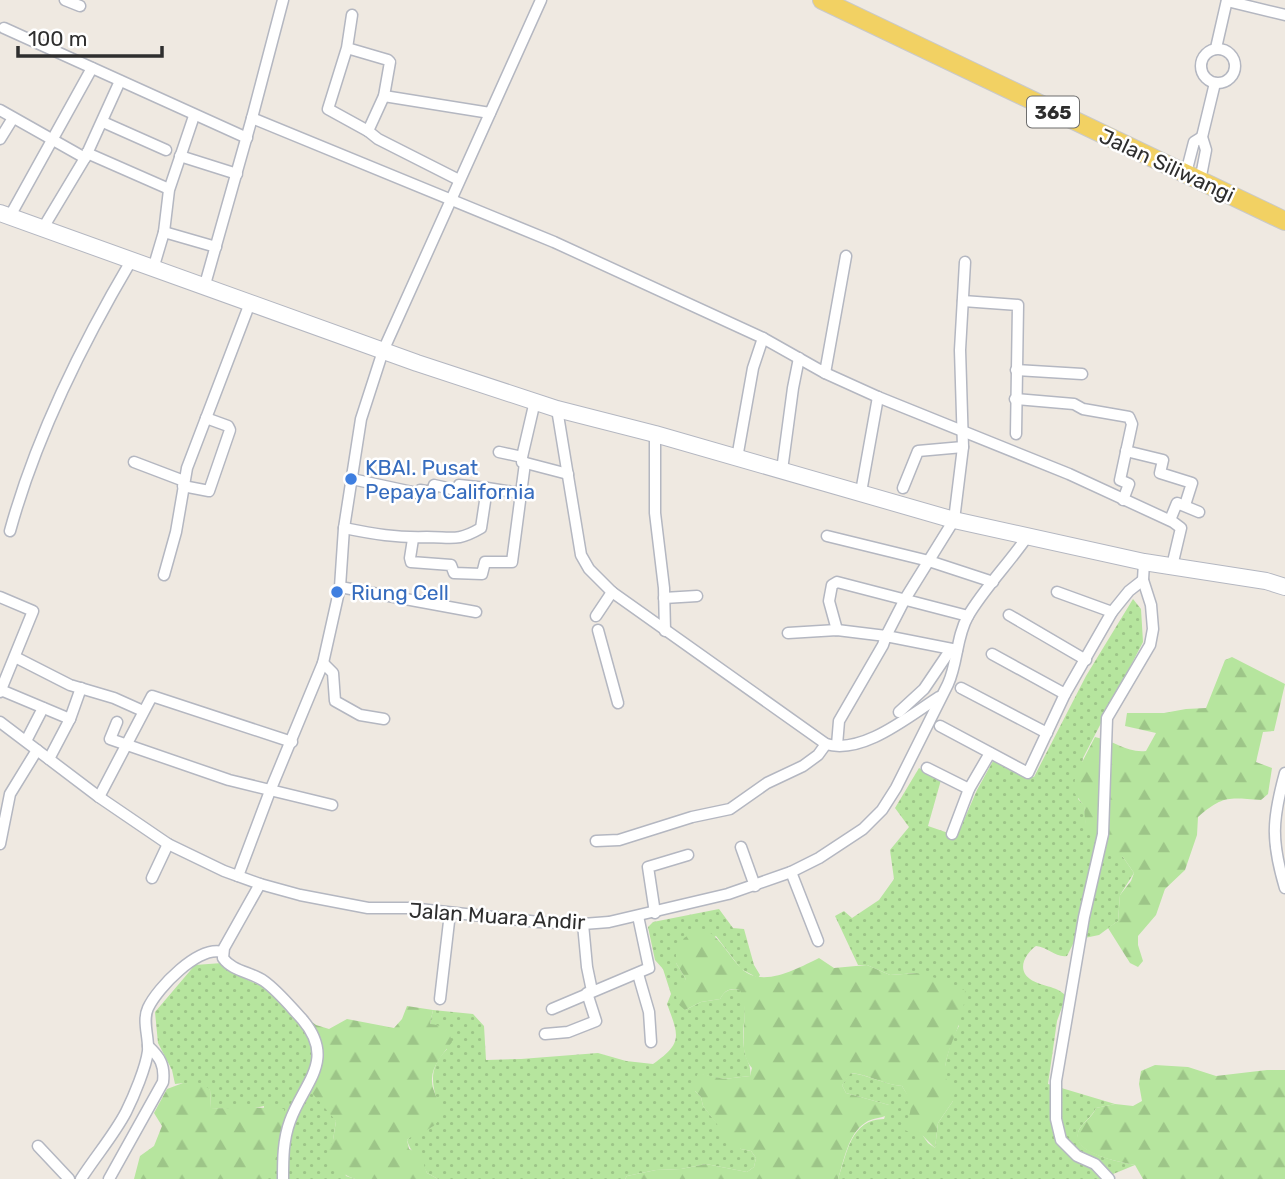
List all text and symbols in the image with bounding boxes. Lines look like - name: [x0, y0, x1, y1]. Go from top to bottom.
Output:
- scale bar: [18, 14, 161, 58]
- text: 100 m: [28, 26, 87, 51]
- road number: 365: [1027, 96, 1079, 128]
- street label: Jalan Siliwangi: [1095, 123, 1239, 207]
- place label: KBAI. Pusat Pepaya California: [365, 455, 535, 504]
- marker: KBAI. Pusat Pepaya California: [343, 471, 359, 487]
- place label: Riung Cell: [351, 580, 449, 605]
- marker: Riung Cell: [329, 584, 345, 600]
- street label: Jalan Muara Andir: [408, 897, 586, 935]

